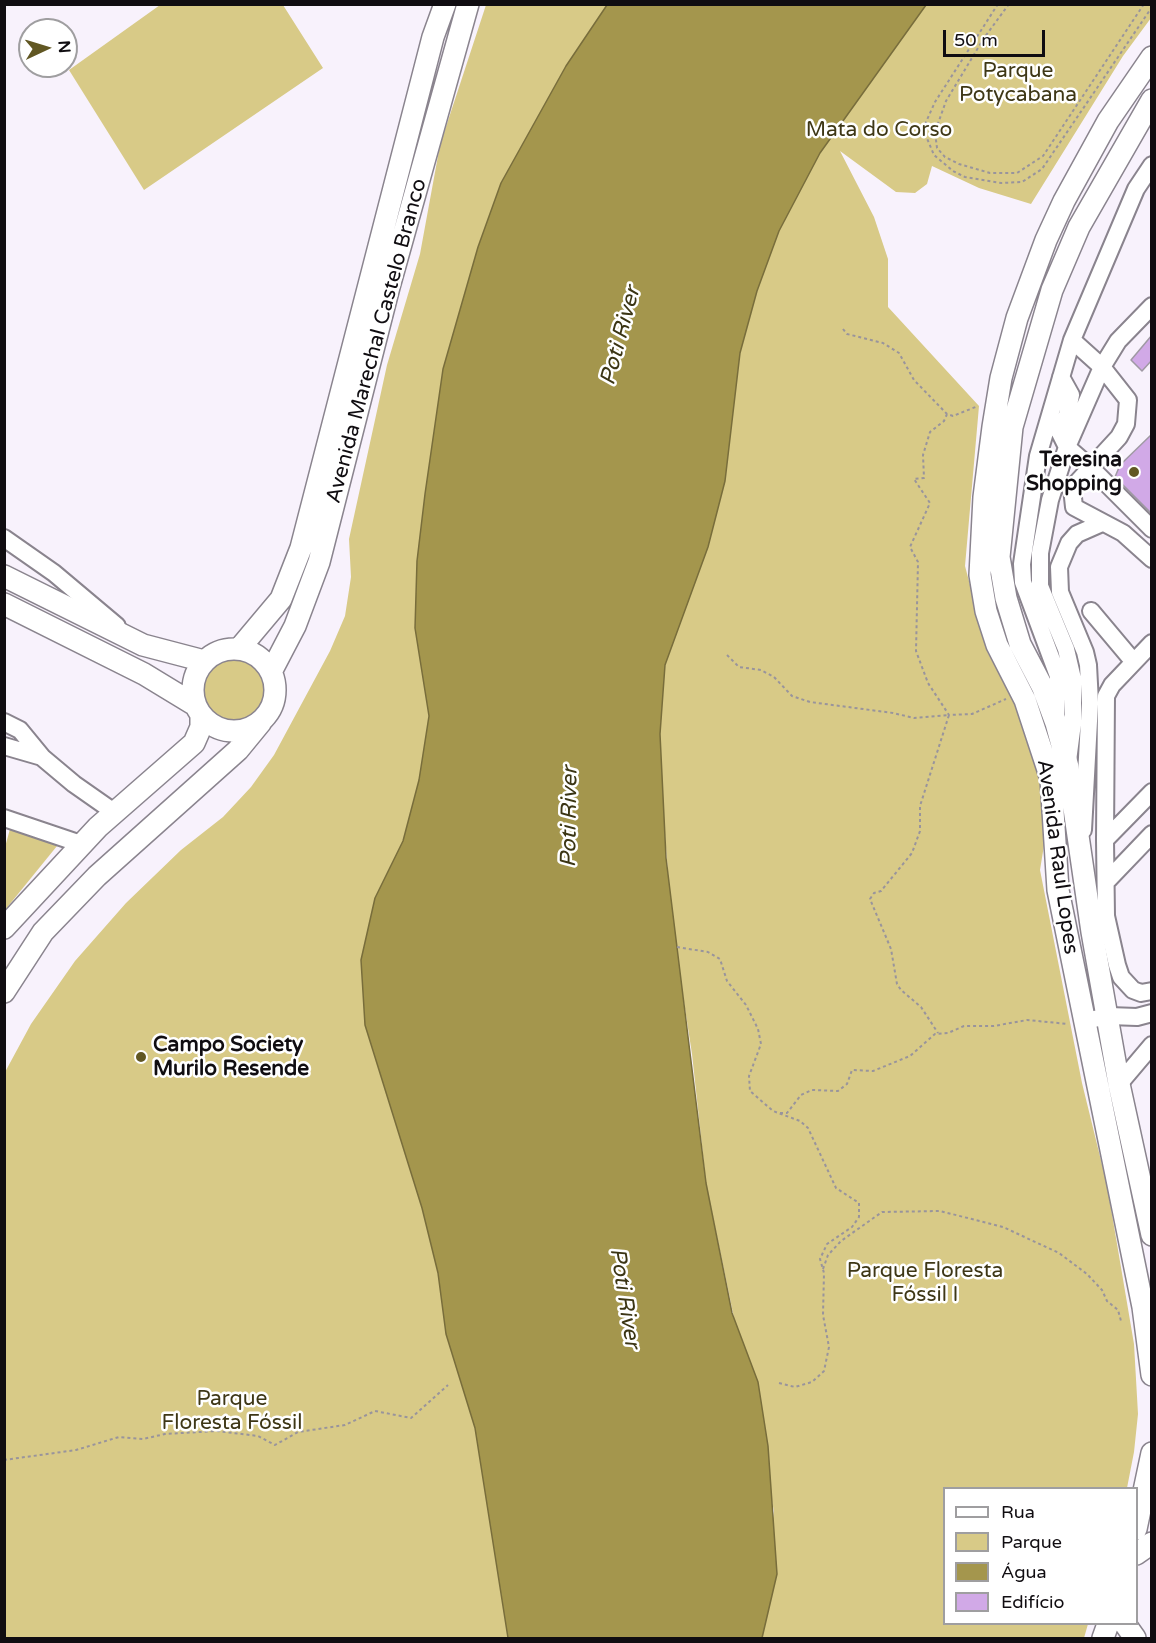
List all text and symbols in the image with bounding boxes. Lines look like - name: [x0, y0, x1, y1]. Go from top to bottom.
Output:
- north arrow: [18, 18, 78, 78]
- scale bar: [946, 18, 1048, 56]
- text: 50 m: [954, 29, 998, 51]
- text: N: [54, 40, 74, 54]
- park label: Parque Potycabana: [959, 58, 1077, 108]
- park label: Mata do Corso: [806, 117, 952, 143]
- street label: Avenida Marechal Castelo Branco: [321, 176, 433, 506]
- water label: Poti River: [595, 284, 647, 388]
- place label: Teresina Shopping: [1026, 447, 1122, 497]
- marker: Teresina Shopping: [1127, 465, 1141, 479]
- street label: Avenida Raul Lopes: [1031, 758, 1083, 956]
- water label: Poti River: [556, 766, 584, 868]
- place label: Campo Society Murilo Resende: [153, 1032, 309, 1082]
- marker: Campo Society Murilo Resende: [134, 1050, 148, 1064]
- water label: Poti River: [603, 1246, 645, 1350]
- park label: Parque Floresta Fóssil I: [847, 1258, 1003, 1308]
- park label: Parque Floresta Fóssil: [162, 1386, 302, 1436]
- legend: [943, 1487, 1138, 1625]
- text: Rua: [1001, 1501, 1035, 1523]
- text: Parque: [1001, 1531, 1062, 1553]
- text: Água: [1001, 1561, 1047, 1583]
- text: Edifício: [1001, 1591, 1064, 1613]

